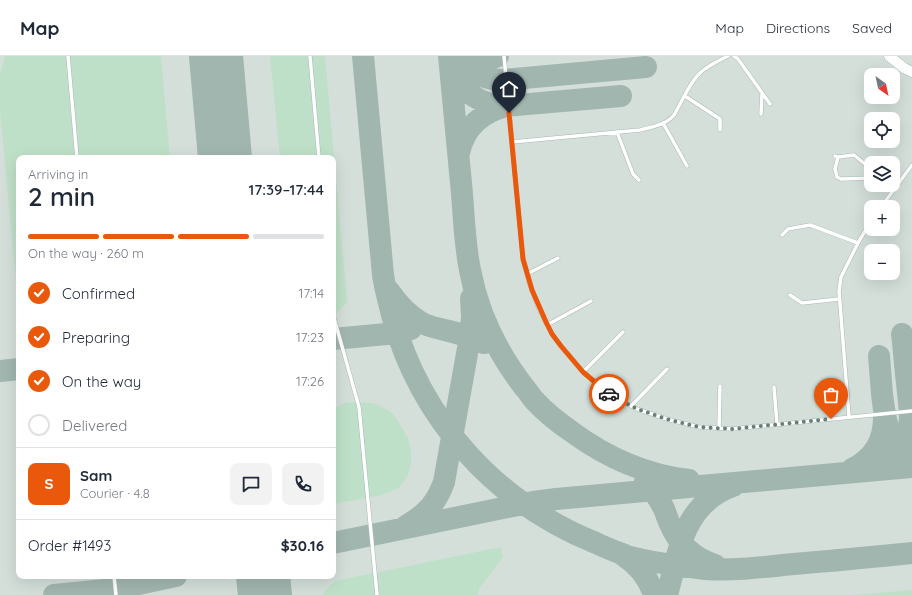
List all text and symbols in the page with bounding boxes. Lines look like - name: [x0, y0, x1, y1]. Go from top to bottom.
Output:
- text: Map: [20, 16, 59, 40]
- text: Map: [715, 19, 744, 37]
- text: Directions: [766, 19, 830, 37]
- text: Saved: [852, 19, 892, 37]
- north arrow: [864, 68, 900, 104]
- map controls: [864, 68, 900, 280]
- pin: [492, 72, 526, 113]
- icon: home: [498, 78, 520, 100]
- button: locate: [864, 112, 900, 148]
- button: layers: [864, 156, 900, 192]
- text: Arriving in: [28, 166, 88, 182]
- text: 2 min: [28, 180, 95, 213]
- text: 17:39–17:44: [248, 180, 324, 199]
- button: +: [864, 200, 900, 236]
- button: −: [864, 244, 900, 280]
- text: On the way · 260 m: [28, 245, 144, 261]
- icon: check: [28, 282, 50, 304]
- text: Confirmed: [62, 284, 135, 303]
- text: 17:14: [299, 285, 324, 301]
- icon: check: [28, 326, 50, 348]
- text: Preparing: [62, 328, 130, 347]
- text: 17:23: [296, 329, 324, 345]
- icon: check: [28, 370, 50, 392]
- text: On the way: [62, 372, 141, 391]
- text: 17:26: [296, 373, 324, 389]
- courier: [589, 374, 629, 414]
- pin: [814, 378, 848, 419]
- icon: car: [598, 383, 620, 405]
- icon: bag: [820, 384, 842, 406]
- text: Delivered: [62, 416, 127, 435]
- button: chat: [230, 463, 272, 505]
- button: phone: [282, 463, 324, 505]
- text: Sam: [80, 466, 112, 485]
- text: S: [45, 474, 53, 493]
- text: Courier · 4.8: [80, 485, 150, 501]
- text: Order #1493: [28, 536, 111, 555]
- text: $30.16: [281, 536, 324, 555]

